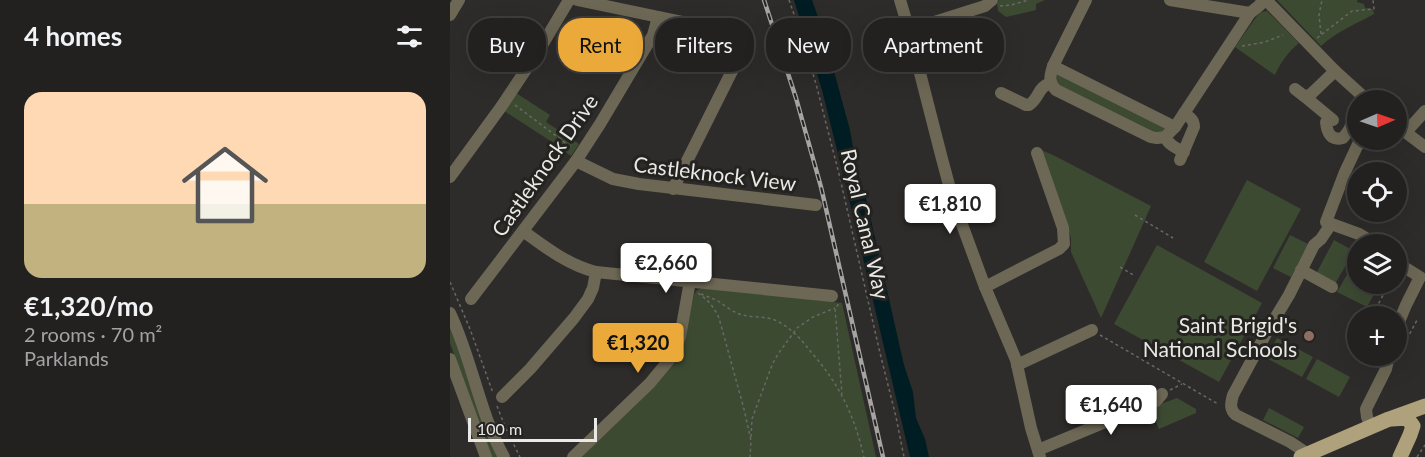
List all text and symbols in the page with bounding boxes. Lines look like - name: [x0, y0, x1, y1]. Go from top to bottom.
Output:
- chip: Buy: [468, 18, 546, 72]
- chip: Rent: [558, 18, 643, 72]
- chip: Filters: [655, 18, 754, 72]
- chip: New: [766, 18, 851, 72]
- chip: Apartment: [863, 18, 1004, 72]
- text: 4 homes: [24, 20, 122, 52]
- icon: filters: [393, 20, 426, 53]
- street label: Castleknock Drive: [486, 89, 602, 241]
- north arrow: [1347, 90, 1407, 150]
- map controls: [1347, 90, 1407, 366]
- icon: home: [171, 131, 279, 239]
- street label: Royal Canal Way: [837, 146, 896, 302]
- street label: Castleknock View: [632, 151, 798, 195]
- button: locate: [1347, 162, 1407, 222]
- pin: €1,810: [901, 184, 999, 235]
- text: €1,810: [919, 191, 981, 215]
- button: layers: [1347, 234, 1407, 294]
- pin: €2,660: [617, 243, 715, 294]
- text: €2,660: [635, 250, 697, 274]
- text: €1,320/mo: [24, 290, 154, 322]
- button: +: [1347, 306, 1407, 366]
- place label: Saint Brigid's National Schools: [1143, 312, 1297, 361]
- text: 2 rooms · 70 m²: [24, 322, 162, 346]
- pin: €1,320: [589, 323, 687, 374]
- marker: Saint Brigid's National Schools: [1302, 329, 1316, 343]
- text: €1,320: [607, 330, 669, 354]
- text: Parklands: [24, 346, 109, 370]
- pin: €1,640: [1062, 385, 1160, 436]
- text: €1,640: [1080, 392, 1142, 416]
- scale bar: [468, 415, 597, 442]
- text: 100 m: [477, 419, 522, 438]

